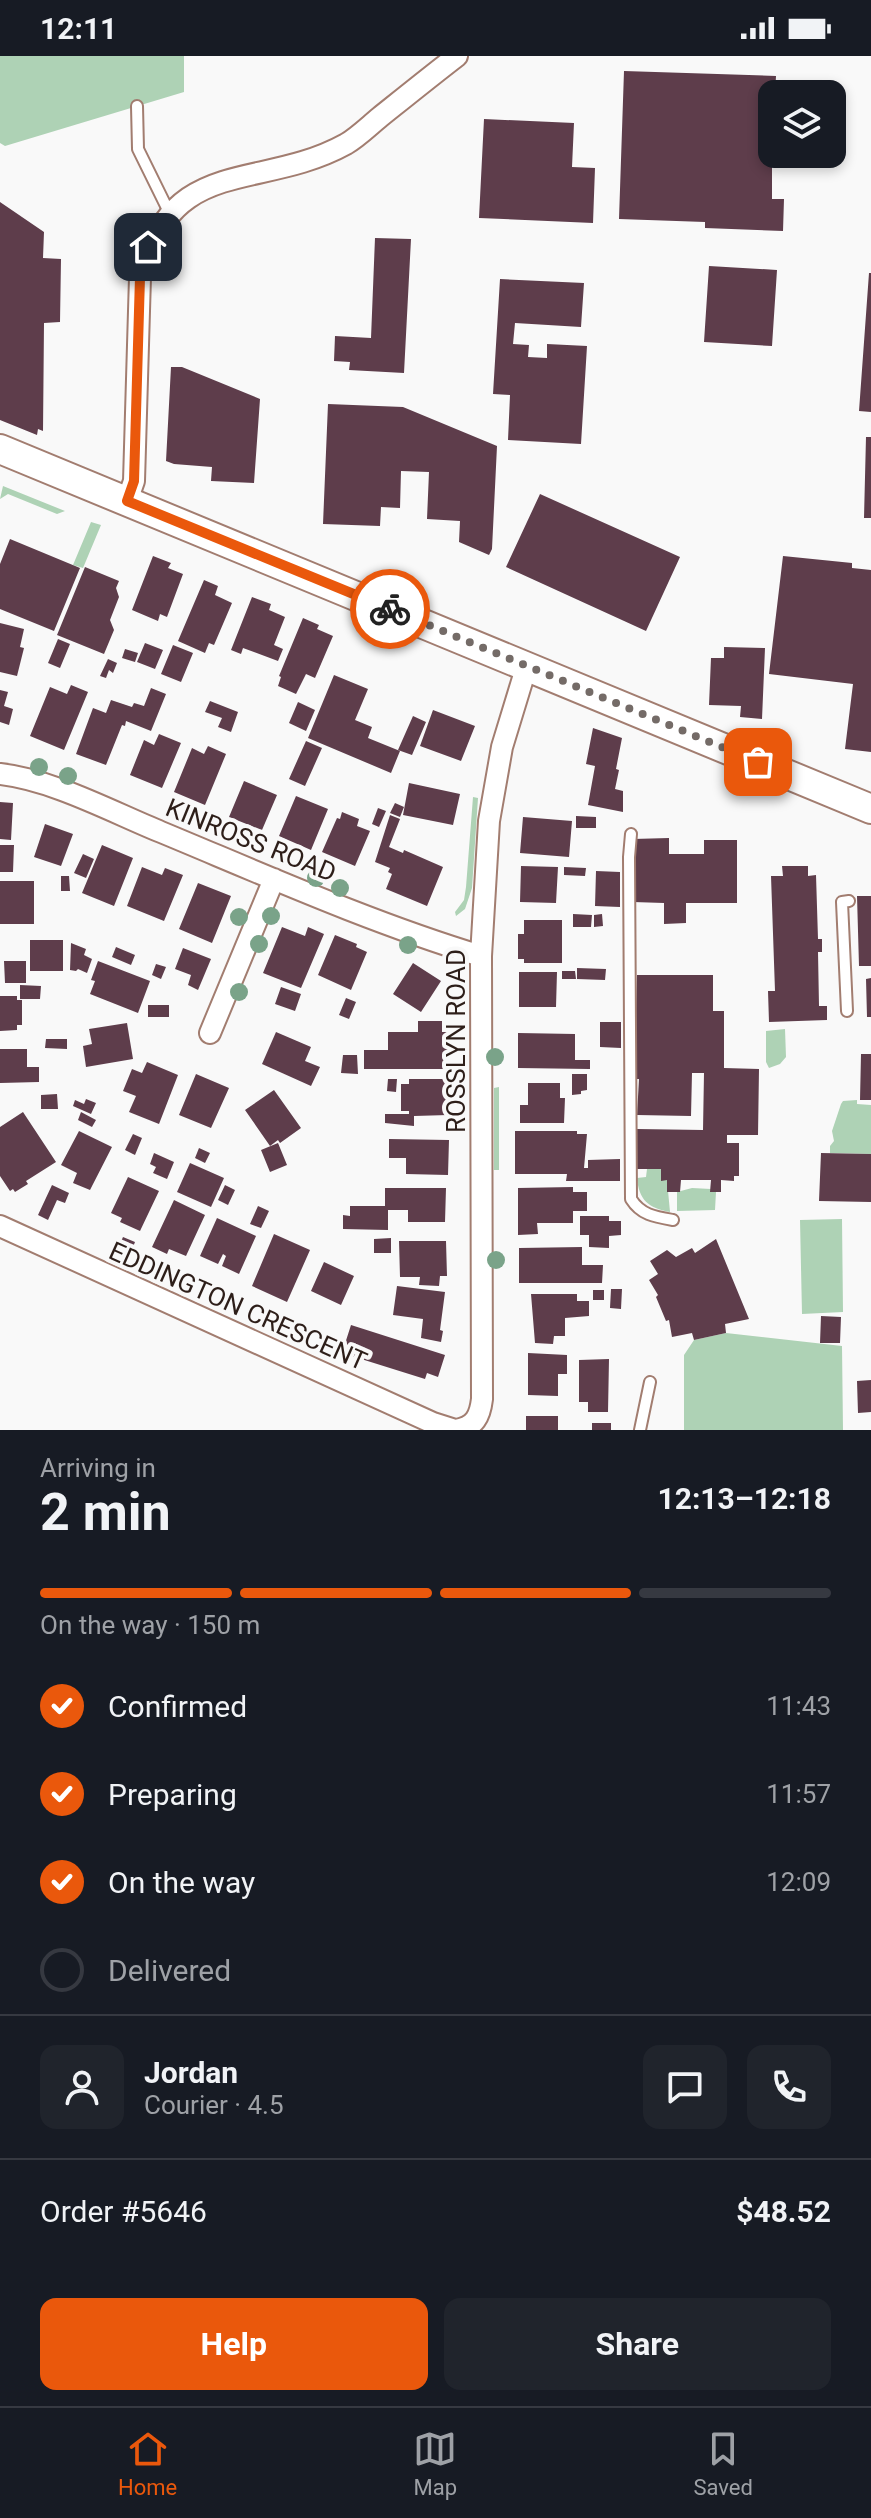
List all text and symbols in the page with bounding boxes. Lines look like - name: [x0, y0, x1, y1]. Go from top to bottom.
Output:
- text: 12:11: [40, 11, 117, 46]
- map controls: [758, 80, 846, 168]
- button: layers: [758, 80, 846, 168]
- pin: [114, 213, 182, 281]
- icon: home: [126, 225, 170, 269]
- courier: [350, 569, 430, 649]
- icon: bike: [368, 587, 412, 631]
- pin: [724, 728, 792, 796]
- icon: bag: [736, 740, 780, 784]
- street label: KINROSS ROAD: [162, 792, 340, 888]
- street label: ROSSLYN ROAD: [441, 949, 471, 1133]
- street label: EDDINGTON CRESCENT: [105, 1236, 371, 1376]
- text: Arriving in: [40, 1453, 156, 1483]
- text: 12:13–12:18: [657, 1481, 831, 1516]
- text: 2 min: [40, 1482, 171, 1543]
- text: On the way · 150 m: [40, 1610, 260, 1640]
- icon: check: [40, 1684, 84, 1728]
- text: Confirmed: [108, 1689, 247, 1724]
- text: 11:43: [766, 1691, 831, 1721]
- icon: check: [40, 1772, 84, 1816]
- text: Preparing: [108, 1777, 237, 1812]
- text: 11:57: [766, 1779, 831, 1809]
- icon: check: [40, 1860, 84, 1904]
- text: On the way: [108, 1865, 255, 1900]
- text: 12:09: [766, 1867, 831, 1897]
- text: Delivered: [108, 1953, 231, 1988]
- button: person: [40, 2045, 124, 2129]
- button: chat: [643, 2045, 727, 2129]
- button: phone: [747, 2045, 831, 2129]
- text: Jordan: [144, 2055, 238, 2090]
- text: Courier · 4.5: [144, 2090, 284, 2120]
- text: Order #5646: [40, 2194, 207, 2229]
- text: $48.52: [736, 2194, 831, 2229]
- button: Help: [40, 2298, 428, 2390]
- button: Share: [444, 2298, 831, 2390]
- tab: Home: [118, 2427, 177, 2500]
- tab: Map: [413, 2427, 457, 2500]
- tab: Saved: [693, 2427, 753, 2500]

